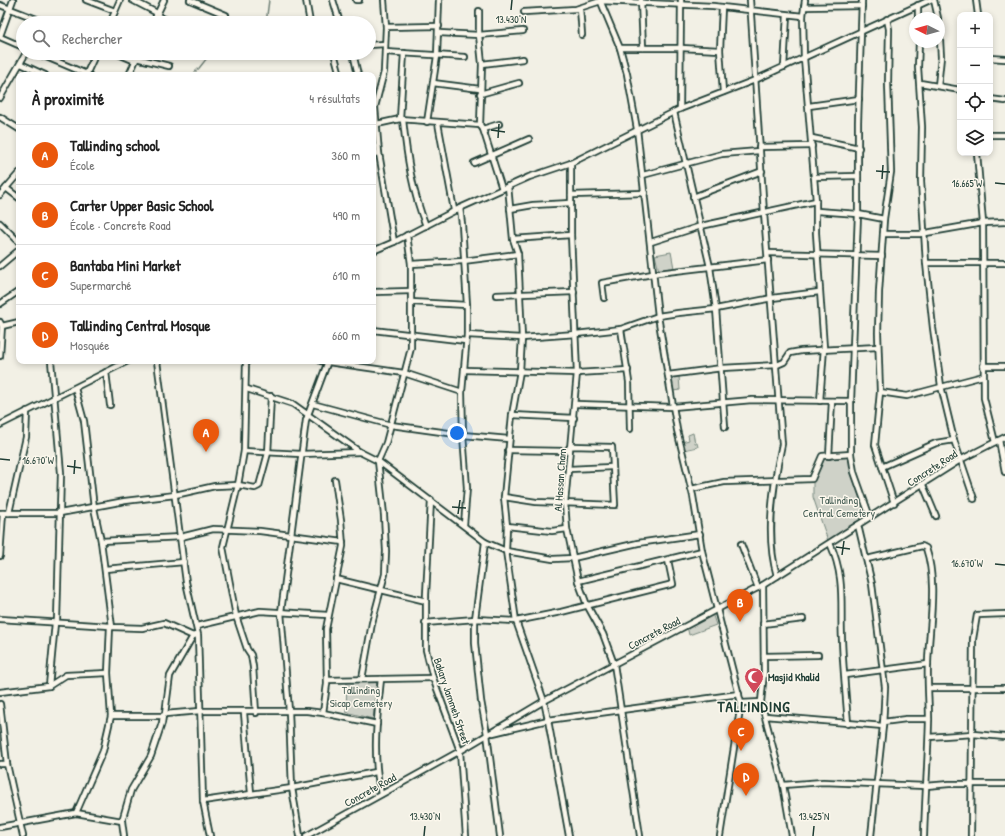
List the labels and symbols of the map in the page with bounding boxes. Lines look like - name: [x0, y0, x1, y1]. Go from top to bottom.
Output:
- north arrow: [909, 12, 945, 48]
- text: 13.430°N: [496, 13, 526, 26]
- text: 16.665°W: [952, 177, 983, 190]
- pin: A: [193, 419, 219, 452]
- your location: [447, 423, 467, 443]
- street label: Concrete Road: [904, 446, 960, 489]
- street label: Al Hassan Cham: [551, 448, 569, 512]
- text: 16.670°W: [22, 454, 55, 467]
- park label: Tallinding Central Cemetery: [803, 493, 876, 520]
- text: 16.670°W: [951, 557, 984, 570]
- pin: B: [727, 589, 753, 622]
- street label: Concrete Road: [626, 613, 683, 653]
- street label: Bakary Jammeh Street: [431, 656, 473, 746]
- mosque icon: Masjid Khalid: [743, 666, 765, 694]
- place label: Masjid Khalid: [768, 670, 820, 685]
- park label: Tallinding Sicap Cemetery: [330, 683, 393, 710]
- district label: TALLINDING: [717, 696, 790, 717]
- pin: C: [728, 718, 754, 751]
- pin: D: [733, 763, 759, 796]
- street label: Concrete Road: [342, 770, 399, 810]
- text: 13.430°N: [410, 810, 440, 823]
- text: 13.425°N: [799, 810, 829, 823]

